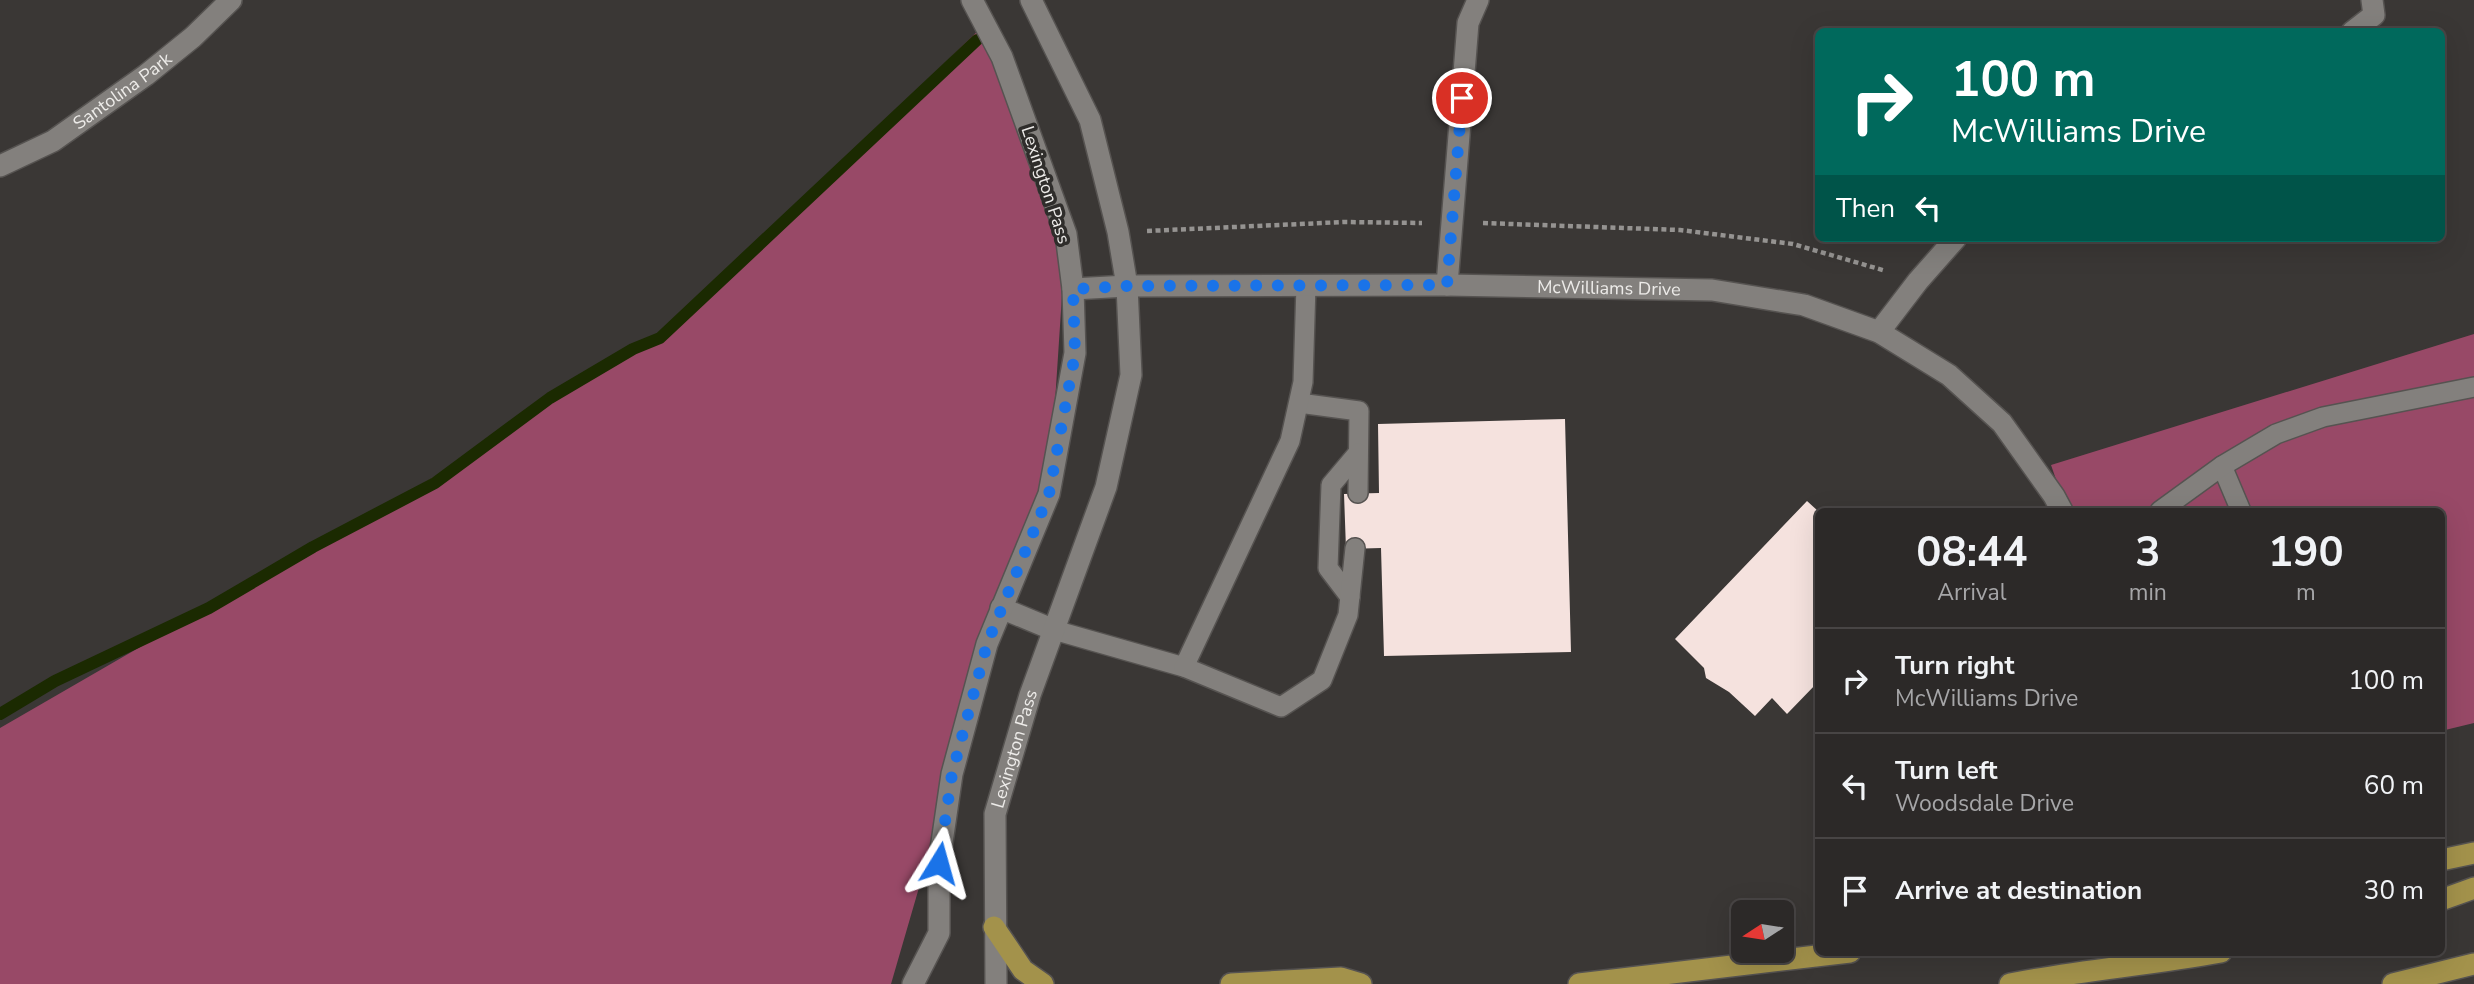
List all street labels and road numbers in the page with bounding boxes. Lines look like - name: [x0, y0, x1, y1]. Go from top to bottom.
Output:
- street label: Santolina Park: [68, 46, 178, 135]
- street label: Lexington Pass: [1016, 123, 1076, 247]
- street label: McWilliams Drive: [1537, 275, 1681, 301]
- street label: Lexington Pass: [985, 686, 1043, 811]

